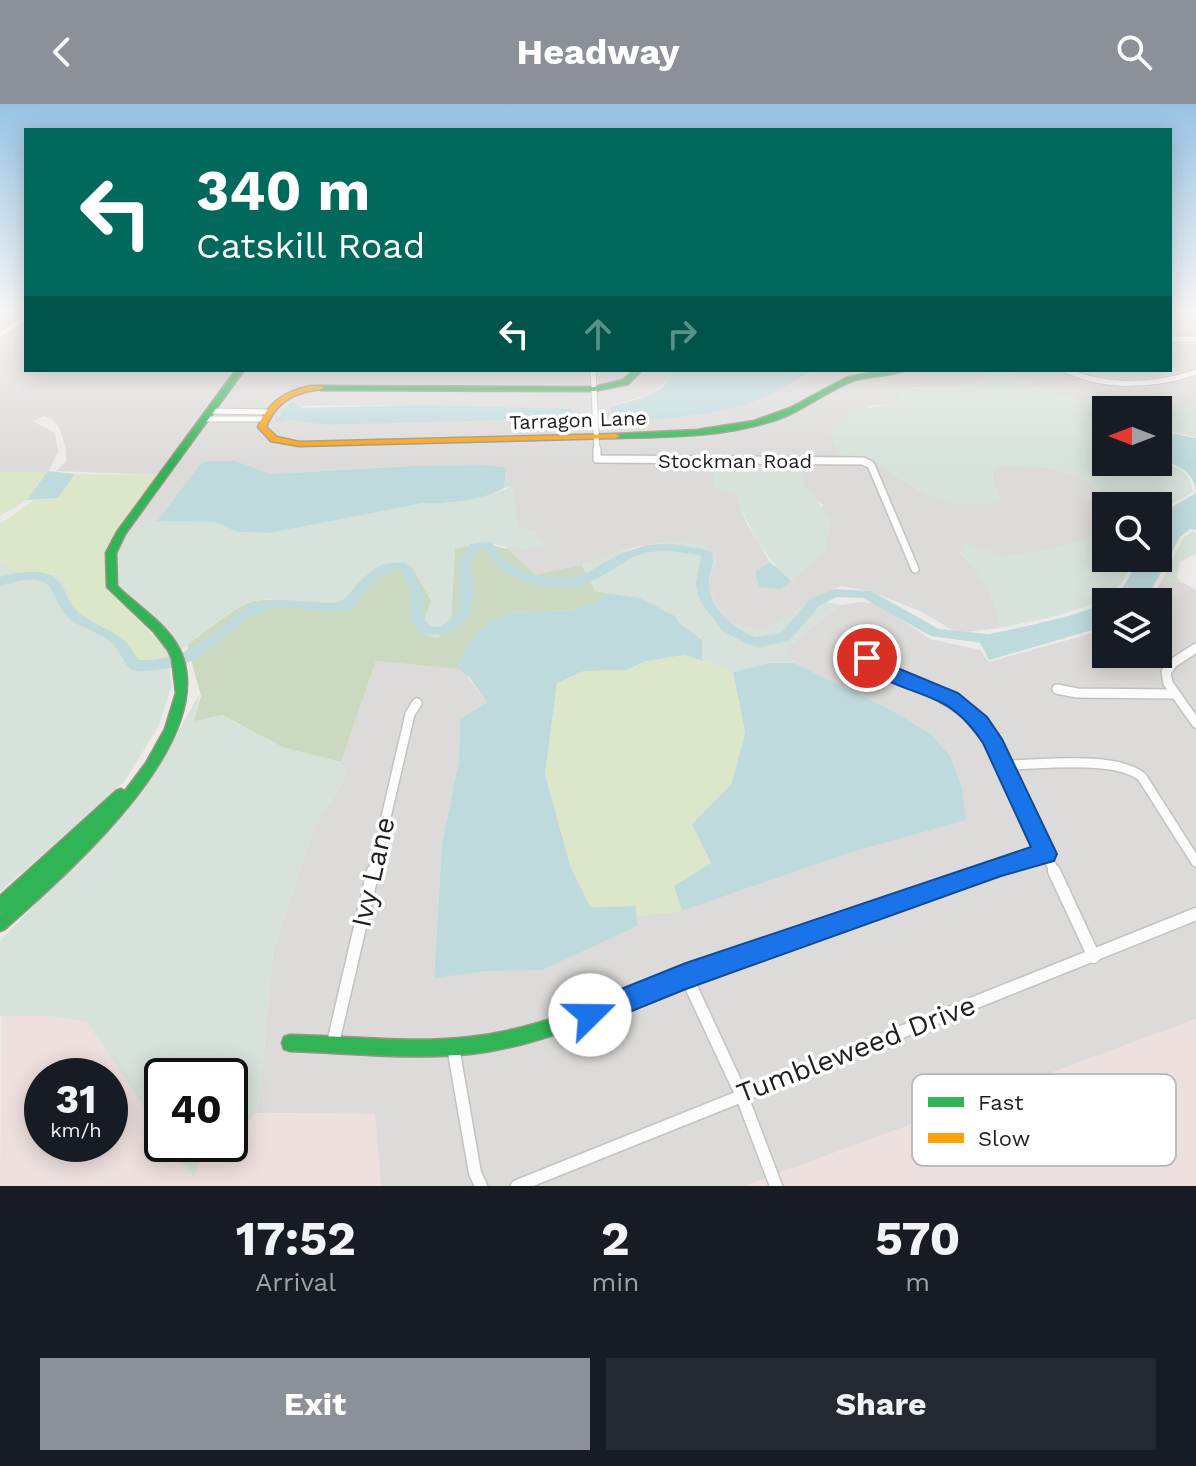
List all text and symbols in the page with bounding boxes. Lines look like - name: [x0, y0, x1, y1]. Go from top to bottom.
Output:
- icon: back: [40, 30, 84, 74]
- icon: search: [1112, 30, 1156, 74]
- text: Headway: [517, 31, 679, 73]
- text: 340 m: [196, 158, 370, 224]
- icon: left: [64, 160, 168, 264]
- text: Catskill Road: [196, 225, 425, 267]
- icon: left: [492, 312, 536, 356]
- icon: ahead: [576, 312, 620, 356]
- icon: right: [660, 312, 704, 356]
- north arrow: [1092, 396, 1172, 476]
- map controls: [1092, 396, 1172, 668]
- street label: Tarragon Lane: [509, 406, 647, 434]
- street label: Stockman Road: [658, 449, 812, 473]
- button: search: [1092, 492, 1172, 572]
- button: layers: [1092, 588, 1172, 668]
- pin: [833, 624, 901, 692]
- icon: arrive: [845, 636, 889, 680]
- street label: Ivy Lane: [344, 814, 402, 930]
- position arrow: [548, 973, 632, 1057]
- street label: Tumbleweed Drive: [732, 988, 980, 1110]
- speed limit sign: 40: [144, 1058, 248, 1162]
- legend: [912, 1074, 1176, 1166]
- text: 31: [56, 1076, 96, 1123]
- text: Fast: [978, 1090, 1024, 1115]
- text: km/h: [50, 1118, 102, 1142]
- text: Slow: [978, 1126, 1030, 1151]
- text: 17:52: [236, 1210, 356, 1267]
- text: 2: [601, 1210, 630, 1267]
- text: 570: [875, 1210, 960, 1267]
- text: Arrival: [255, 1267, 336, 1297]
- text: min: [591, 1267, 639, 1297]
- text: m: [905, 1267, 930, 1297]
- button: Exit: [40, 1358, 590, 1450]
- button: Share: [606, 1358, 1156, 1450]

